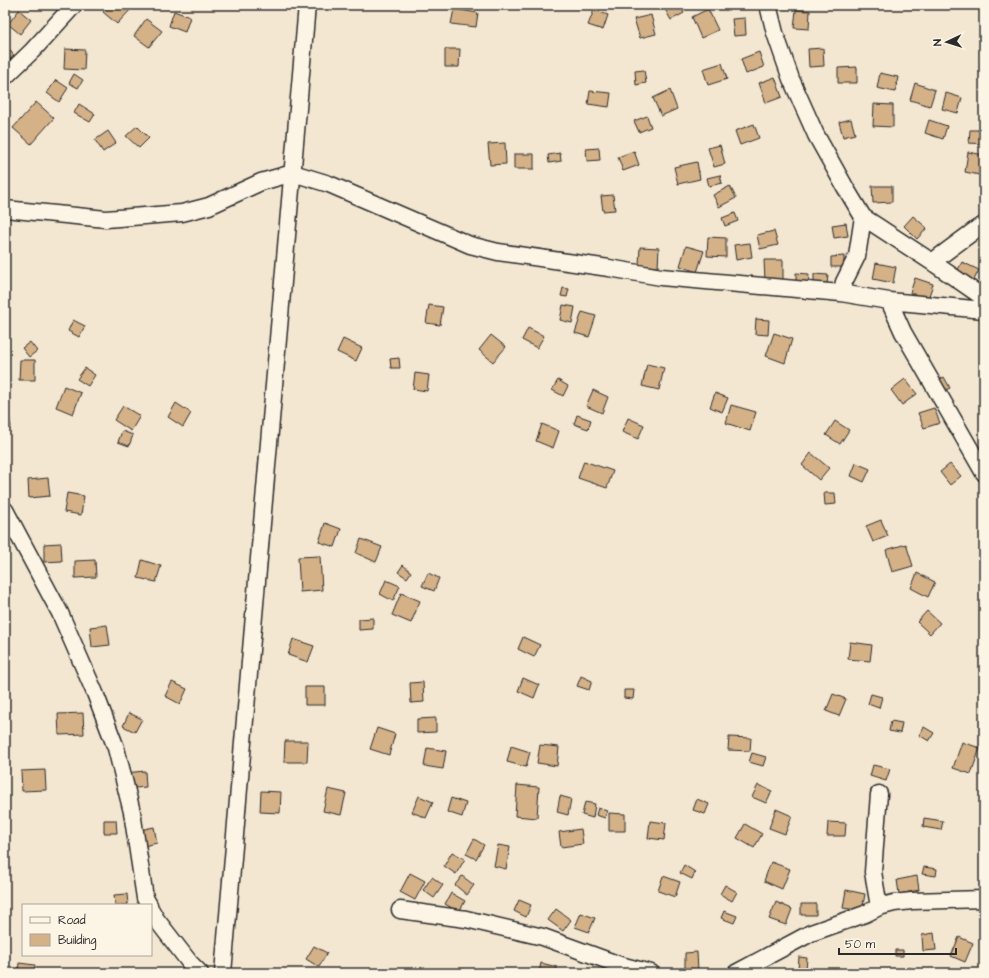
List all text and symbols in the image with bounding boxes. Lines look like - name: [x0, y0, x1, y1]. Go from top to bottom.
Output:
- north arrow: [927, 22, 967, 62]
- text: N: [930, 39, 945, 47]
- legend: [22, 904, 152, 956]
- text: Road: [58, 912, 86, 929]
- scale bar: [839, 930, 956, 956]
- text: Building: [58, 932, 96, 950]
- text: 50 m: [845, 936, 876, 953]

